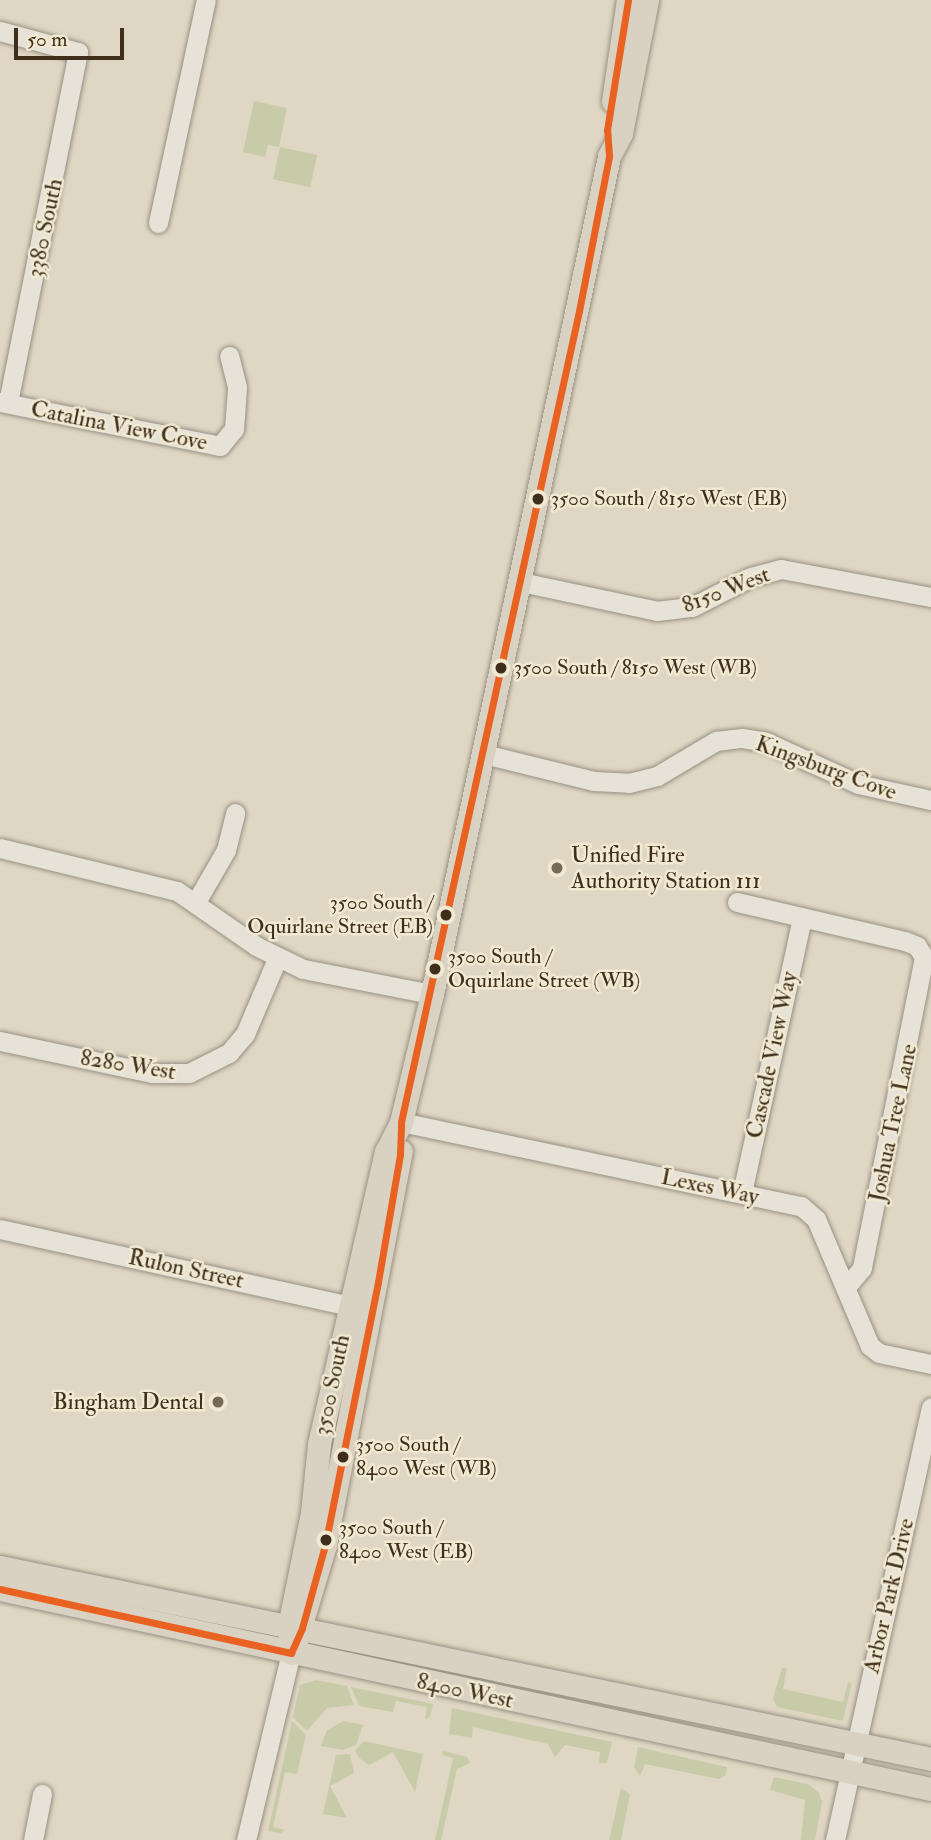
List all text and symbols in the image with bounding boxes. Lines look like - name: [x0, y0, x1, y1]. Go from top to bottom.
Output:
- scale bar: [18, 14, 128, 58]
- text: 50 m: [27, 26, 68, 53]
- street label: 3380 South: [21, 176, 69, 280]
- street label: Catalina View Cove: [28, 395, 210, 457]
- place label: 3500 South / 8150 West (EB): [551, 486, 787, 512]
- marker: 3500 South / 8150 West (EB): [531, 492, 545, 506]
- street label: 8150 West: [678, 561, 774, 619]
- place label: 3500 South / 8150 West (WB): [514, 655, 757, 681]
- marker: 3500 South / 8150 West (WB): [494, 661, 508, 675]
- street label: Kingsburg Cove: [752, 730, 900, 806]
- place label: Unified Fire Authority Station 111: [571, 841, 760, 895]
- marker: Unified Fire Authority Station 111: [549, 860, 565, 876]
- place label: 3500 South / Oquirlane Street (EB): [247, 890, 433, 940]
- marker: 3500 South / Oquirlane Street (EB): [439, 908, 453, 922]
- place label: 3500 South / Oquirlane Street (WB): [448, 944, 640, 994]
- marker: 3500 South / Oquirlane Street (WB): [428, 962, 442, 976]
- street label: Cascade View Way: [741, 969, 803, 1141]
- street label: Joshua Tree Lane: [863, 1042, 923, 1204]
- street label: 8280 West: [78, 1044, 178, 1086]
- street label: Lexes Way: [659, 1163, 761, 1211]
- street label: Rulon Street: [126, 1243, 246, 1295]
- street label: 3500 South: [308, 1332, 356, 1438]
- place label: Bingham Dental: [53, 1388, 204, 1416]
- marker: Bingham Dental: [210, 1394, 226, 1410]
- place label: 3500 South / 8400 West (WB): [356, 1432, 497, 1482]
- marker: 3500 South / 8400 West (WB): [336, 1450, 350, 1464]
- place label: 3500 South / 8400 West (EB): [339, 1515, 473, 1565]
- street label: Arbor Park Drive: [858, 1516, 920, 1676]
- marker: 3500 South / 8400 West (EB): [319, 1533, 333, 1547]
- street label: 8400 West: [414, 1667, 516, 1715]

